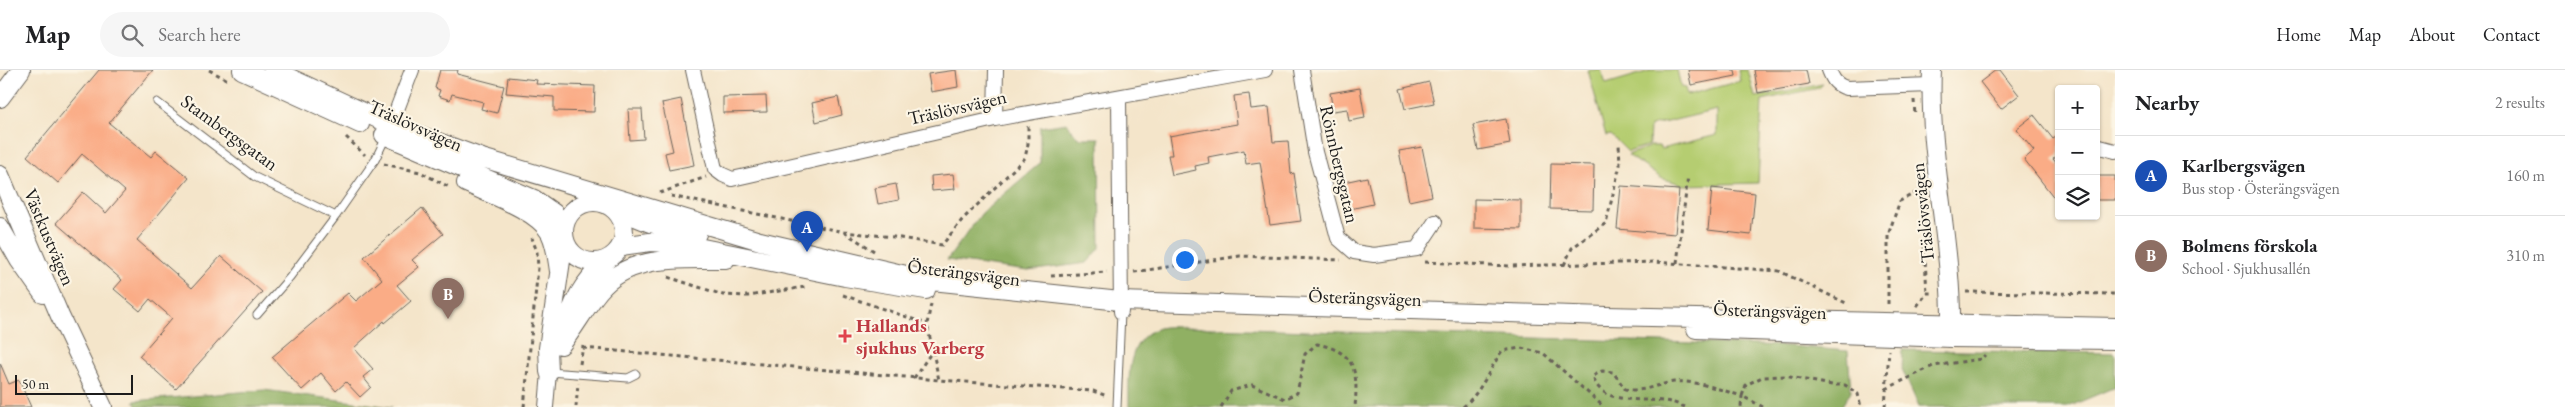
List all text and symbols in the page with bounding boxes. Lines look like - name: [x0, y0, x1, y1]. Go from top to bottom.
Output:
- search box: [100, 12, 450, 57]
- text: Map: [25, 19, 70, 50]
- icon: search: [118, 21, 146, 49]
- text: Search here: [158, 22, 241, 47]
- text: Home: [2276, 23, 2321, 46]
- text: Map: [2349, 23, 2381, 46]
- text: About: [2409, 23, 2455, 46]
- text: Contact: [2483, 23, 2540, 46]
- street label: Träslövsvägen: [905, 84, 1009, 131]
- map controls: [2055, 85, 2100, 220]
- button: +: [2055, 85, 2100, 130]
- street label: Stambergsgatan: [176, 89, 283, 176]
- text: Nearby: [2135, 89, 2199, 116]
- text: 2 results: [2495, 92, 2545, 113]
- street label: Träslövsvägen: [365, 94, 467, 157]
- street label: Rönnbergsgatan: [1314, 103, 1365, 226]
- button: −: [2055, 130, 2100, 175]
- text: Karlbergsvägen: [2182, 153, 2306, 178]
- street label: Träslövsvägen: [1905, 162, 1940, 264]
- text: A: [2145, 165, 2157, 186]
- text: 160 m: [2506, 165, 2545, 186]
- button: layers: [2055, 175, 2100, 220]
- text: Bus stop · Österängsvägen: [2182, 178, 2340, 199]
- street label: Västkustvägen: [18, 185, 81, 289]
- pin: A: [791, 211, 823, 252]
- text: Bolmens förskola: [2182, 233, 2318, 258]
- text: B: [2146, 245, 2156, 266]
- text: 310 m: [2506, 245, 2545, 266]
- your location: [1172, 247, 1198, 273]
- street label: Österängsvägen: [906, 253, 1022, 292]
- text: School · Sjukhusallén: [2182, 258, 2311, 279]
- pin: B: [432, 278, 464, 319]
- street label: Österängsvägen: [1308, 283, 1422, 312]
- street label: Österängsvägen: [1713, 296, 1827, 325]
- place label: Hallands sjukhus Varberg: [856, 313, 985, 360]
- marker: Hallands sjukhus Varberg: [838, 329, 852, 343]
- scale bar: [15, 372, 132, 395]
- text: 50 m: [22, 375, 49, 393]

